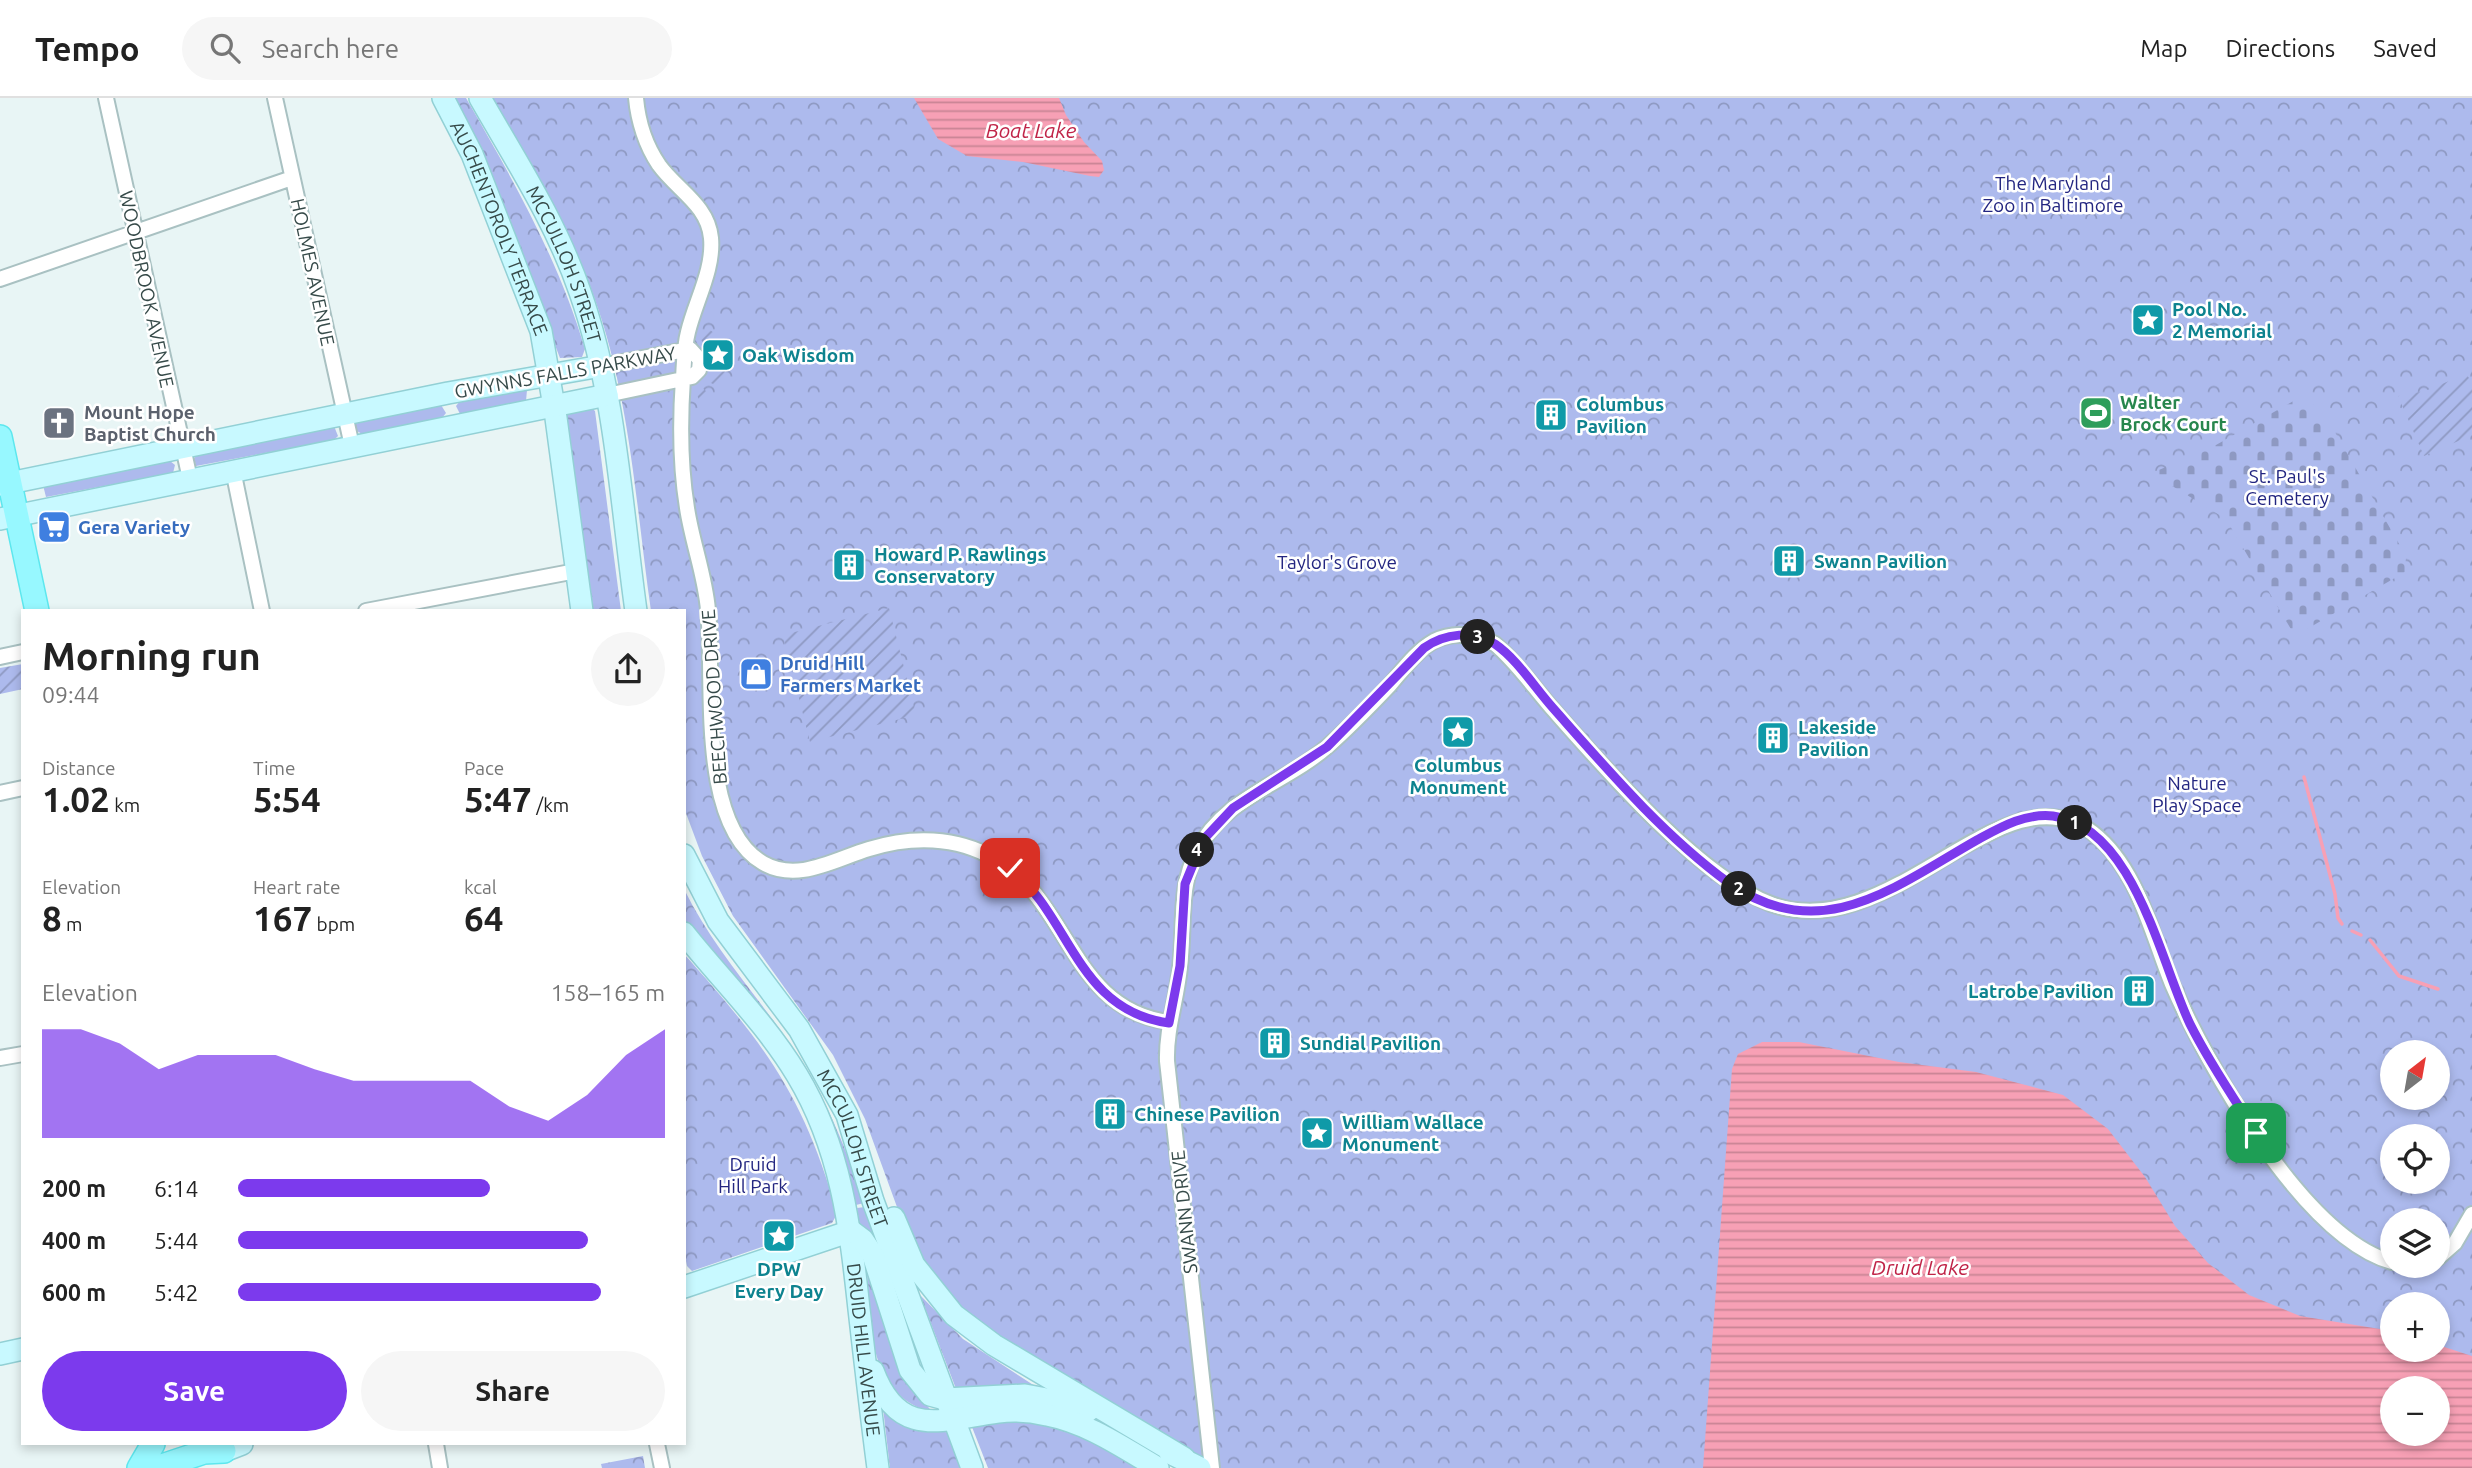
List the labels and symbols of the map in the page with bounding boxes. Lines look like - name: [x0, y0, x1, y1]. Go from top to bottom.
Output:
- street label: AUCHENTOROLY TERRACE: [446, 117, 553, 338]
- water label: Boat Lake: [986, 118, 1077, 142]
- park label: The Maryland Zoo in Baltimore: [1982, 172, 2124, 216]
- street label: MCCULLOH STREET: [522, 182, 606, 345]
- street label: WOODBROOK AVENUE: [115, 188, 179, 390]
- street label: HOLMES AVENUE: [287, 196, 339, 348]
- place label: Pool No. 2 Memorial: [2172, 298, 2272, 342]
- place icon: Pool No. 2 Memorial: [2129, 301, 2167, 339]
- place icon: Oak Wisdom: [699, 336, 737, 374]
- street label: GWYNNS FALLS PARKWAY: [453, 342, 677, 402]
- place label: Oak Wisdom: [742, 344, 855, 366]
- place label: Walter Brock Court: [2120, 391, 2227, 435]
- place label: Columbus Pavilion: [1576, 393, 1664, 437]
- sports icon: Walter Brock Court: [2077, 394, 2115, 432]
- building icon: Columbus Pavilion: [1532, 396, 1570, 434]
- place label: Mount Hope Baptist Church: [84, 401, 216, 445]
- church icon: Mount Hope Baptist Church: [40, 404, 78, 442]
- park label: St. Paul's Cemetery: [2245, 465, 2329, 509]
- supermarket icon: Gera Variety: [35, 508, 73, 546]
- place label: Gera Variety: [78, 516, 190, 538]
- building icon: Swann Pavilion: [1770, 542, 1808, 580]
- place label: Howard P. Rawlings Conservatory: [874, 543, 1046, 587]
- building icon: Howard P. Rawlings Conservatory: [830, 546, 868, 584]
- place label: Swann Pavilion: [1814, 550, 1947, 572]
- park label: Taylor's Grove: [1277, 551, 1397, 573]
- street label: BEECHWOOD DRIVE: [697, 609, 731, 785]
- pin: 3: [1460, 620, 1496, 654]
- place label: Druid Hill Farmers Market: [780, 652, 921, 696]
- shop icon: Druid Hill Farmers Market: [737, 655, 775, 693]
- place icon: Columbus Monument: [1439, 713, 1477, 751]
- place label: Lakeside Pavilion: [1798, 716, 1877, 760]
- building icon: Lakeside Pavilion: [1754, 719, 1792, 757]
- place label: Columbus Monument: [1409, 754, 1507, 798]
- park label: Nature Play Space: [2152, 772, 2242, 816]
- pin: 1: [2058, 806, 2092, 840]
- pin: 4: [1180, 832, 1214, 868]
- pin: [980, 838, 1040, 898]
- pin: 2: [1722, 872, 1756, 906]
- building icon: Latrobe Pavilion: [2120, 972, 2158, 1010]
- place label: Latrobe Pavilion: [1968, 980, 2114, 1002]
- building icon: Sundial Pavilion: [1256, 1024, 1294, 1062]
- place label: Sundial Pavilion: [1300, 1032, 1441, 1054]
- north arrow: [2380, 1040, 2450, 1110]
- street label: MCCULLOH STREET: [813, 1065, 893, 1231]
- building icon: Chinese Pavilion: [1091, 1095, 1129, 1133]
- place label: Chinese Pavilion: [1134, 1103, 1280, 1125]
- pin: [2226, 1103, 2286, 1163]
- place label: William Wallace Monument: [1342, 1111, 1484, 1155]
- place icon: William Wallace Monument: [1298, 1114, 1336, 1152]
- street label: SWANN DRIVE: [1167, 1149, 1201, 1275]
- park label: Druid Hill Park: [718, 1153, 788, 1197]
- place icon: DPW Every Day: [760, 1217, 798, 1255]
- water label: Druid Lake: [1871, 1255, 1969, 1279]
- place label: DPW Every Day: [734, 1258, 824, 1302]
- street label: DRUID HILL AVENUE: [843, 1262, 885, 1438]

